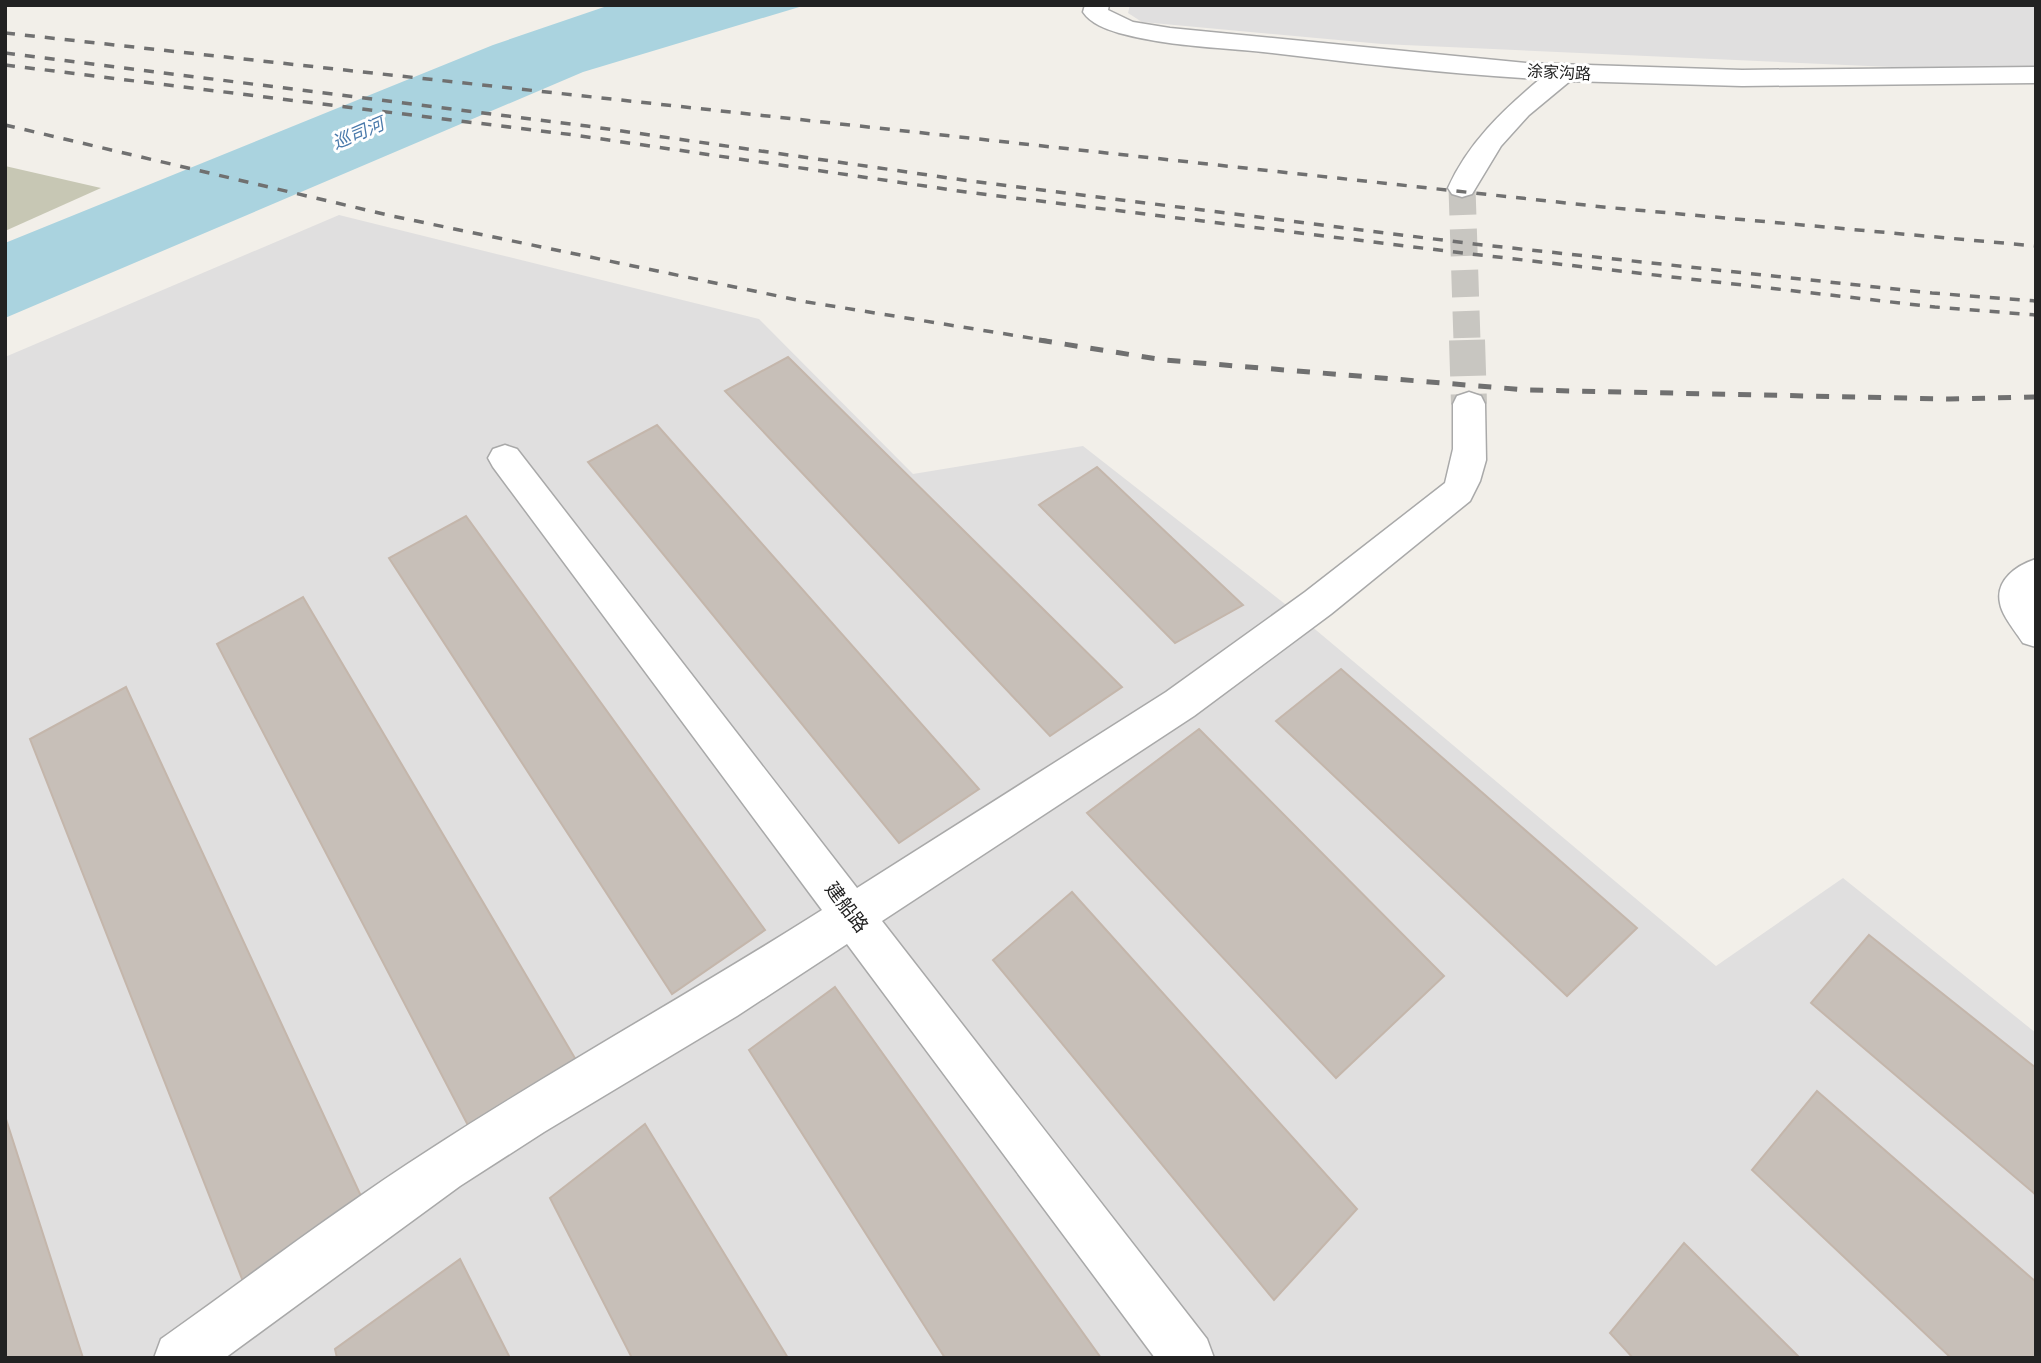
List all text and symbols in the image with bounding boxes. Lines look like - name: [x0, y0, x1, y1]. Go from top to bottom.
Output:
- street label: 涂家沟路: [1527, 60, 1591, 84]
- water label: 巡司河: [329, 111, 390, 154]
- street label: 建船路: [820, 877, 874, 937]

